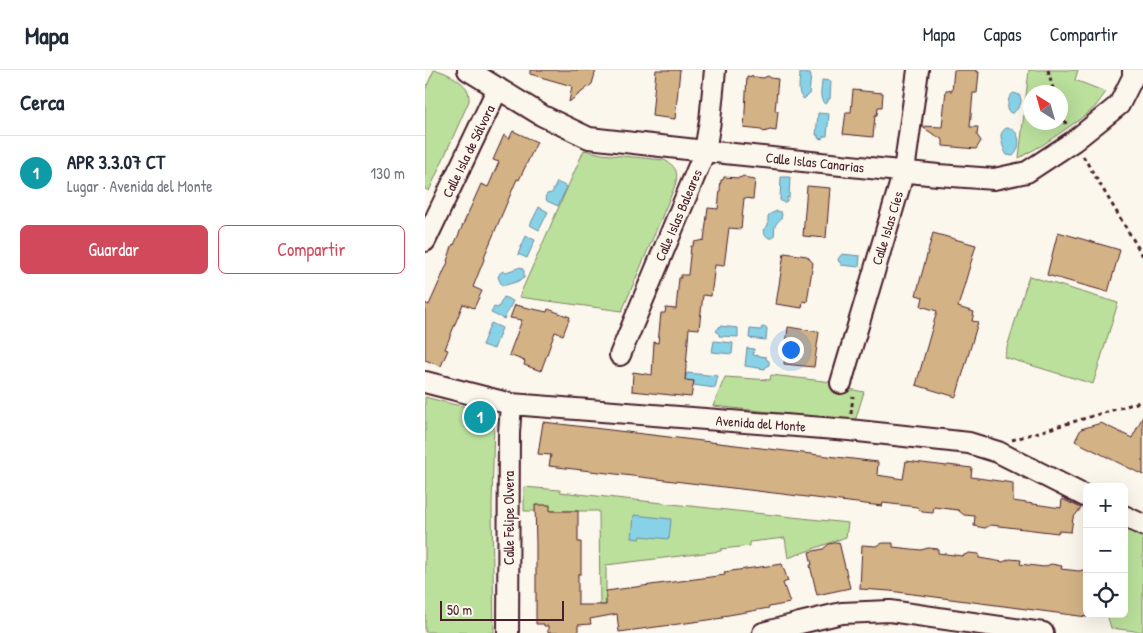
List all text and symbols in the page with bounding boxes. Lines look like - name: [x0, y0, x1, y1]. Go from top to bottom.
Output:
- text: Mapa: [25, 19, 68, 51]
- text: Mapa: [923, 22, 955, 47]
- text: Capas: [983, 22, 1022, 47]
- text: Compartir: [1050, 22, 1118, 47]
- north arrow: [1023, 85, 1068, 130]
- text: Cerca: [20, 88, 64, 117]
- street label: Calle Isla de Sálvora: [437, 101, 499, 201]
- street label: Calle Islas Canarias: [765, 147, 865, 177]
- text: APR 3.3.07 CT: [67, 149, 165, 175]
- text: 1: [33, 162, 39, 184]
- text: 130 m: [370, 162, 405, 184]
- street label: Calle Islas Baleares: [650, 166, 706, 264]
- text: Lugar · Avenida del Monte: [67, 175, 213, 197]
- street label: Calle Islas Cíes: [867, 189, 907, 267]
- button: Guardar: [20, 225, 208, 274]
- button: Compartir: [218, 225, 405, 274]
- your location: [778, 337, 804, 363]
- pin: 1: [464, 398, 496, 436]
- street label: Avenida del Monte: [715, 410, 807, 436]
- street label: Calle Felipe Olvera: [499, 470, 519, 565]
- map controls: [1083, 483, 1128, 618]
- button: +: [1083, 483, 1128, 528]
- button: −: [1083, 528, 1128, 573]
- button: locate: [1083, 573, 1128, 618]
- scale bar: [440, 598, 564, 621]
- text: 50 m: [447, 600, 472, 619]

